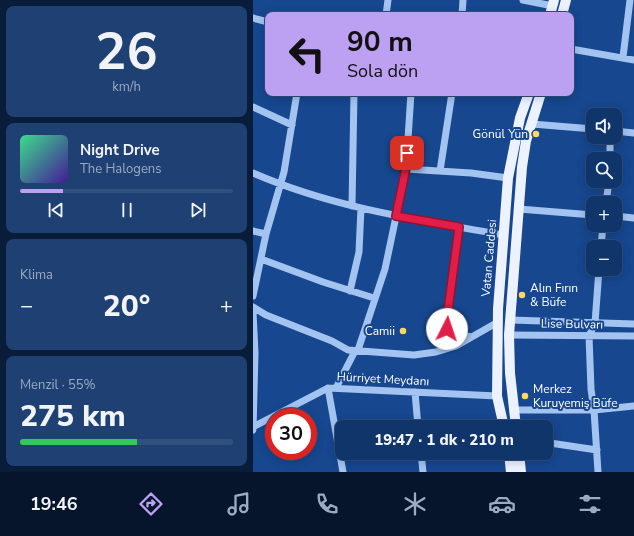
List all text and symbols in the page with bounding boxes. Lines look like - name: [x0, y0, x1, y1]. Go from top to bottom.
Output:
- text: 26: [95, 16, 158, 87]
- text: 90 m: [347, 23, 413, 61]
- icon: left: [281, 28, 333, 80]
- text: Sola dön: [347, 59, 418, 83]
- text: km/h: [112, 78, 141, 96]
- map controls: [586, 108, 622, 276]
- button: sound: [586, 108, 622, 144]
- place label: Gönül Yün: [473, 126, 528, 142]
- marker: Gönül Yün: [531, 129, 541, 139]
- pin: [390, 136, 424, 170]
- text: Night Drive: [80, 140, 160, 160]
- icon: arrive: [396, 142, 418, 164]
- button: search: [586, 152, 622, 188]
- text: The Halogens: [80, 160, 161, 178]
- button: +: [586, 196, 622, 232]
- icon: previous: [45, 199, 67, 221]
- icon: pause: [116, 199, 138, 221]
- icon: next: [187, 199, 209, 221]
- street label: Vatan Caddesi: [478, 219, 500, 298]
- button: −: [586, 240, 622, 276]
- text: Klima: [20, 266, 53, 284]
- place label: Alın Fırın & Büfe: [530, 280, 578, 310]
- text: 20°: [103, 286, 150, 327]
- marker: Alın Fırın & Büfe: [517, 290, 527, 300]
- text: −: [20, 291, 33, 321]
- text: +: [220, 291, 233, 321]
- position arrow: [426, 308, 468, 350]
- street label: Lise Bulvarı: [541, 315, 603, 333]
- place label: Camii: [365, 323, 395, 339]
- marker: Camii: [398, 326, 408, 336]
- street label: Hürriyet Meydanı: [336, 369, 430, 389]
- text: Menzil · 55%: [20, 376, 96, 394]
- place label: Merkez Kuruyemiş Büfe: [533, 381, 618, 411]
- marker: Merkez Kuruyemiş Büfe: [520, 391, 530, 401]
- text: 275 km: [20, 396, 126, 437]
- speed limit sign: 30: [265, 408, 317, 460]
- text: 19:47 · 1 dk · 210 m: [374, 430, 514, 450]
- icon: directions: [137, 490, 165, 518]
- icon: music: [225, 490, 253, 518]
- icon: phone: [313, 490, 341, 518]
- icon: climate: [401, 490, 429, 518]
- icon: car: [488, 490, 516, 518]
- icon: filters: [576, 490, 604, 518]
- text: 19:46: [30, 492, 78, 516]

